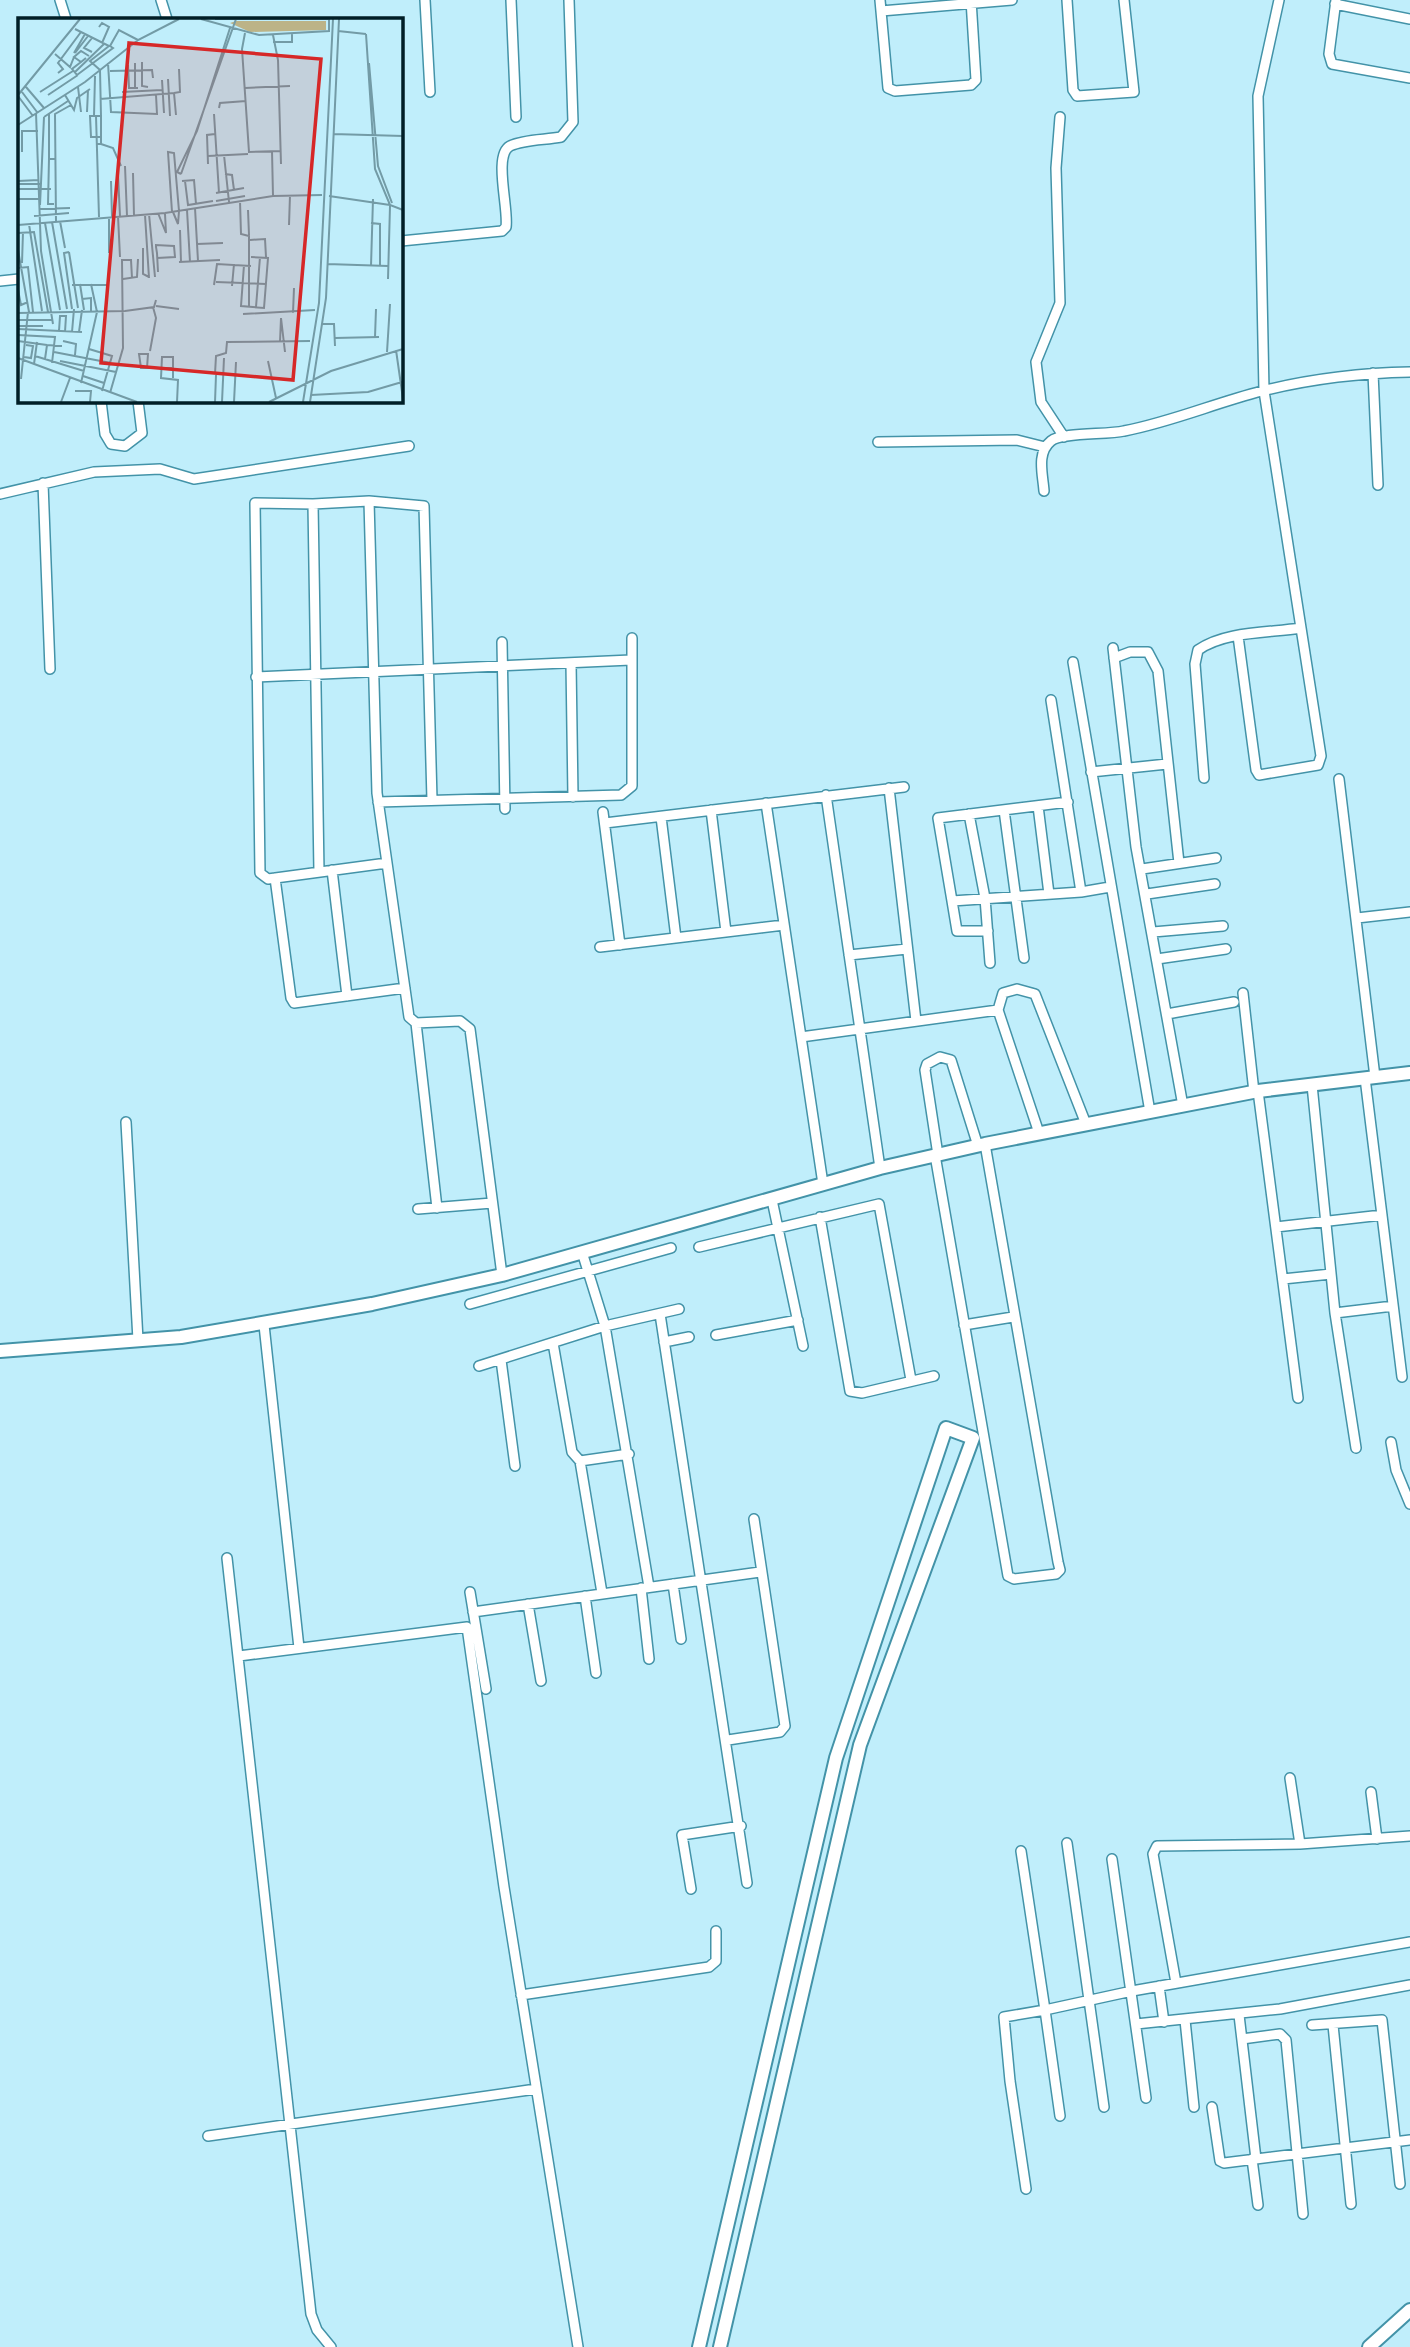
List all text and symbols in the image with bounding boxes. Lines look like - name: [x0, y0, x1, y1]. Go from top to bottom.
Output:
- inset map: [18, 18, 402, 402]

